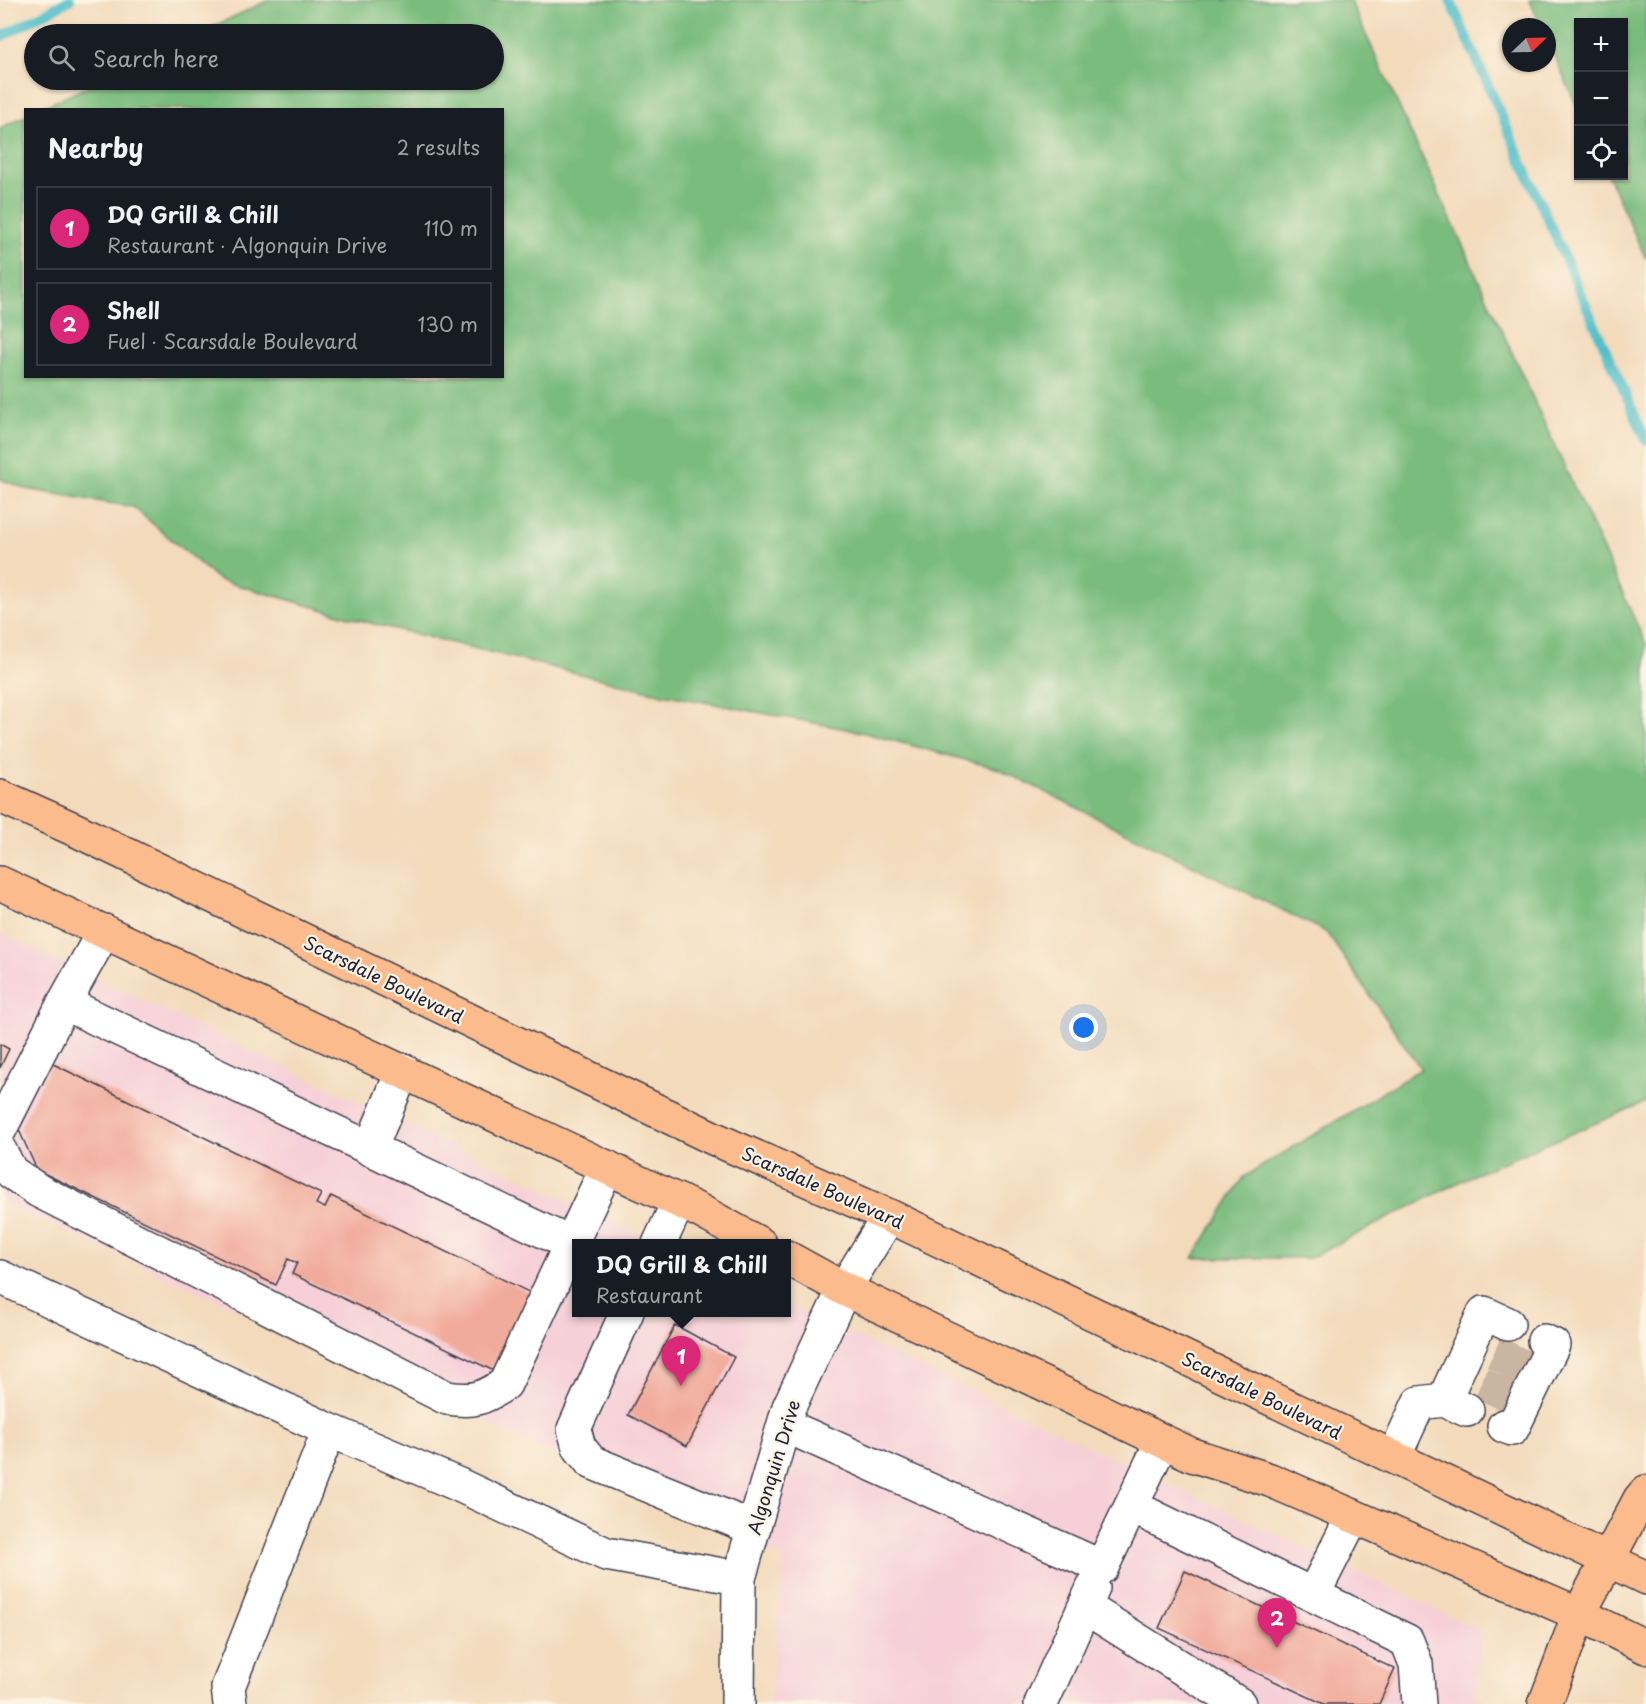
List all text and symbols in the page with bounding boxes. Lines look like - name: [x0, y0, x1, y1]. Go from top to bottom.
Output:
- north arrow: [1502, 18, 1556, 72]
- map controls: [1574, 18, 1628, 180]
- button: +: [1574, 18, 1628, 72]
- search box: [24, 24, 504, 90]
- icon: search: [45, 41, 78, 74]
- text: Search here: [93, 41, 219, 74]
- button: −: [1574, 72, 1628, 126]
- button: locate: [1574, 126, 1628, 180]
- text: Nearby: [48, 128, 143, 167]
- text: 2 results: [397, 132, 480, 162]
- text: DQ Grill & Chill: [107, 197, 278, 230]
- text: 1: [65, 213, 74, 243]
- text: 110 m: [424, 213, 478, 243]
- text: Restaurant · Algonquin Drive: [107, 230, 387, 260]
- text: Shell: [107, 293, 160, 326]
- text: 2: [62, 309, 77, 339]
- text: 130 m: [418, 309, 478, 339]
- text: Fuel · Scarsdale Boulevard: [107, 326, 358, 356]
- street label: Scarsdale Boulevard: [299, 928, 469, 1030]
- your location: [1069, 1013, 1098, 1042]
- street label: Scarsdale Boulevard: [738, 1139, 908, 1235]
- popup: [572, 1239, 791, 1317]
- text: DQ Grill & Chill: [596, 1247, 767, 1280]
- text: Restaurant: [596, 1280, 703, 1310]
- pin: 1: [662, 1336, 700, 1386]
- street label: Scarsdale Boulevard: [1177, 1344, 1347, 1446]
- street label: Algonquin Drive: [740, 1396, 806, 1538]
- pin: 2: [1258, 1598, 1296, 1648]

